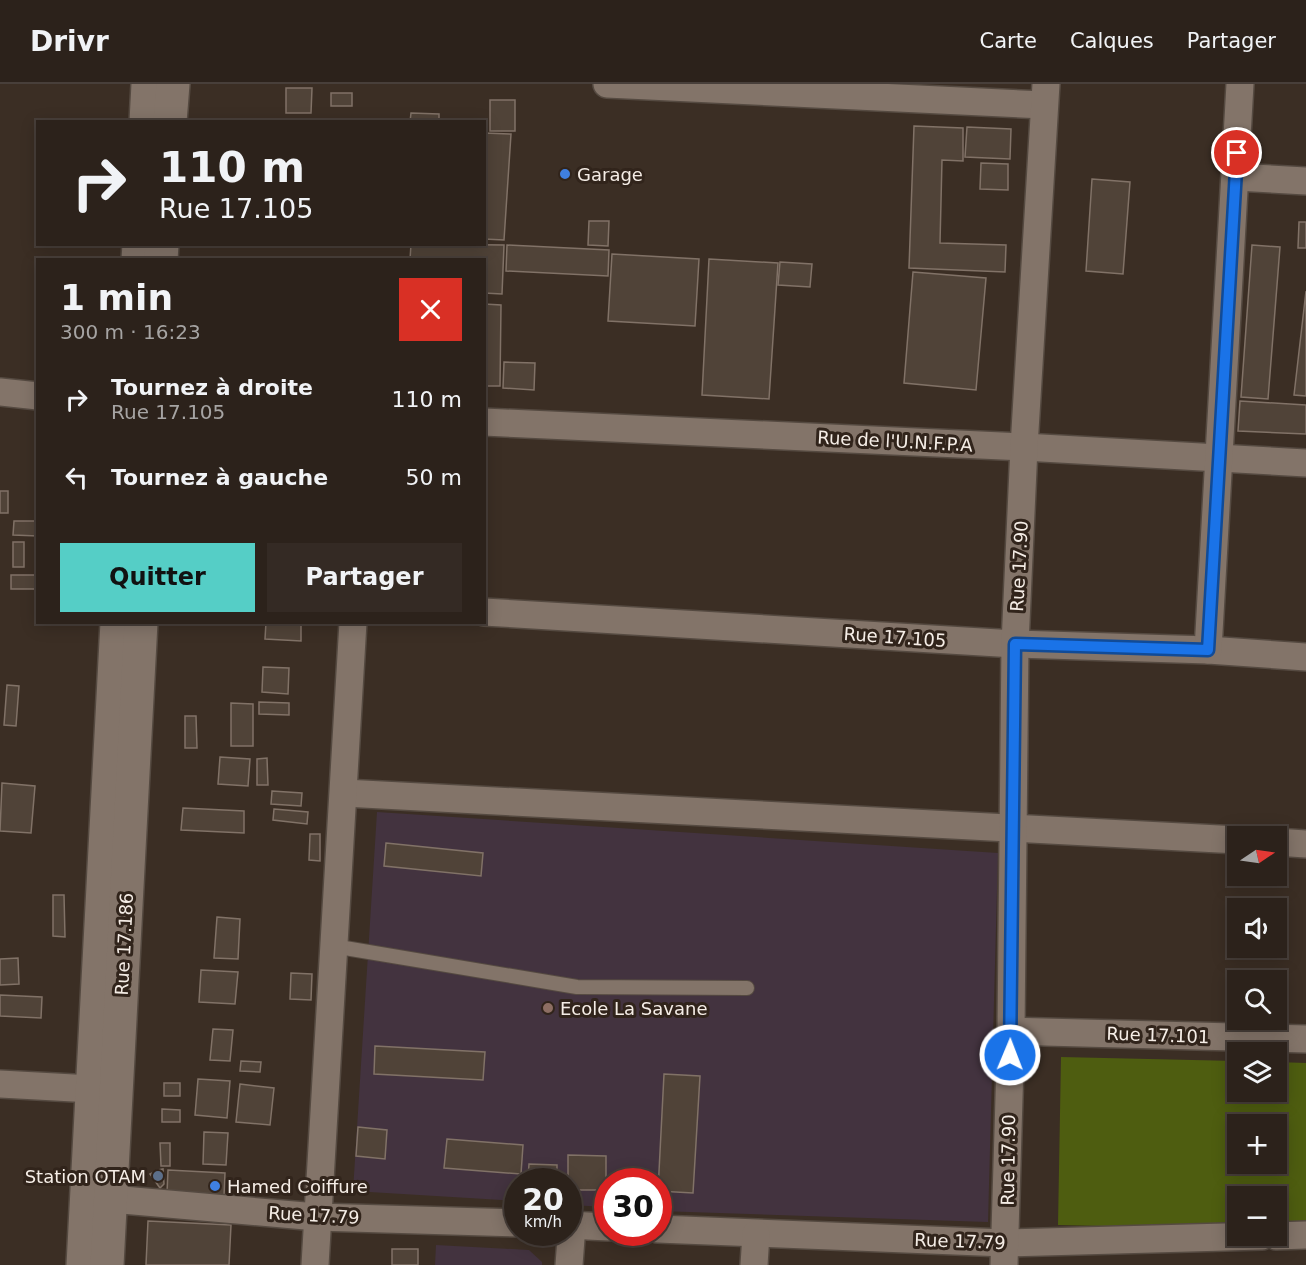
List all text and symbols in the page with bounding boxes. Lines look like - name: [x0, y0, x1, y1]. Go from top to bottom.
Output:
- text: Drivr: [30, 25, 109, 58]
- text: Carte: [980, 29, 1037, 53]
- text: Calques: [1070, 29, 1154, 53]
- text: Partager: [1187, 29, 1276, 53]
- pin: [1211, 127, 1262, 178]
- icon: arrive: [1220, 136, 1253, 169]
- text: 110 m: [159, 143, 305, 192]
- icon: right: [60, 144, 138, 222]
- place label: Garage: [577, 164, 643, 185]
- marker: Garage: [558, 167, 572, 181]
- text: Rue 17.105: [159, 193, 313, 224]
- text: 1 min: [60, 277, 173, 318]
- button: close: [399, 278, 462, 341]
- text: 300 m · 16:23: [60, 320, 201, 344]
- text: Tournez à droite: [111, 375, 313, 400]
- icon: right: [60, 383, 93, 416]
- text: 110 m: [392, 387, 462, 412]
- text: Rue 17.105: [111, 400, 225, 424]
- street label: Rue de l'U.N.F.P.A: [817, 426, 974, 456]
- icon: left: [60, 461, 93, 494]
- text: Tournez à gauche: [111, 465, 328, 490]
- text: 50 m: [406, 465, 462, 490]
- street label: Rue 17.90: [1006, 520, 1032, 612]
- button: Quitter: [60, 543, 255, 612]
- button: Partager: [267, 543, 462, 612]
- street label: Rue 17.105: [843, 623, 947, 651]
- north arrow: [1227, 826, 1287, 886]
- map controls: [1227, 826, 1287, 1246]
- street label: Rue 17.186: [111, 892, 137, 996]
- button: sound: [1227, 898, 1287, 958]
- button: search: [1227, 970, 1287, 1030]
- place label: Ecole La Savane: [560, 998, 707, 1019]
- marker: Ecole La Savane: [541, 1001, 555, 1015]
- position arrow: [978, 1023, 1042, 1087]
- street label: Rue 17.101: [1106, 1023, 1210, 1047]
- button: layers: [1227, 1042, 1287, 1102]
- street label: Rue 17.90: [997, 1114, 1019, 1206]
- button: +: [1227, 1114, 1287, 1174]
- place label: Station OTAM: [25, 1166, 146, 1187]
- speed limit sign: 30: [594, 1168, 672, 1246]
- marker: Station OTAM: [151, 1169, 165, 1183]
- place label: Hamed Coiffure: [227, 1176, 368, 1197]
- marker: Hamed Coiffure: [208, 1179, 222, 1193]
- text: 20: [522, 1182, 564, 1217]
- button: −: [1227, 1186, 1287, 1246]
- street label: Rue 17.79: [268, 1202, 360, 1228]
- text: km/h: [524, 1213, 562, 1231]
- street label: Rue 17.79: [914, 1229, 1006, 1253]

